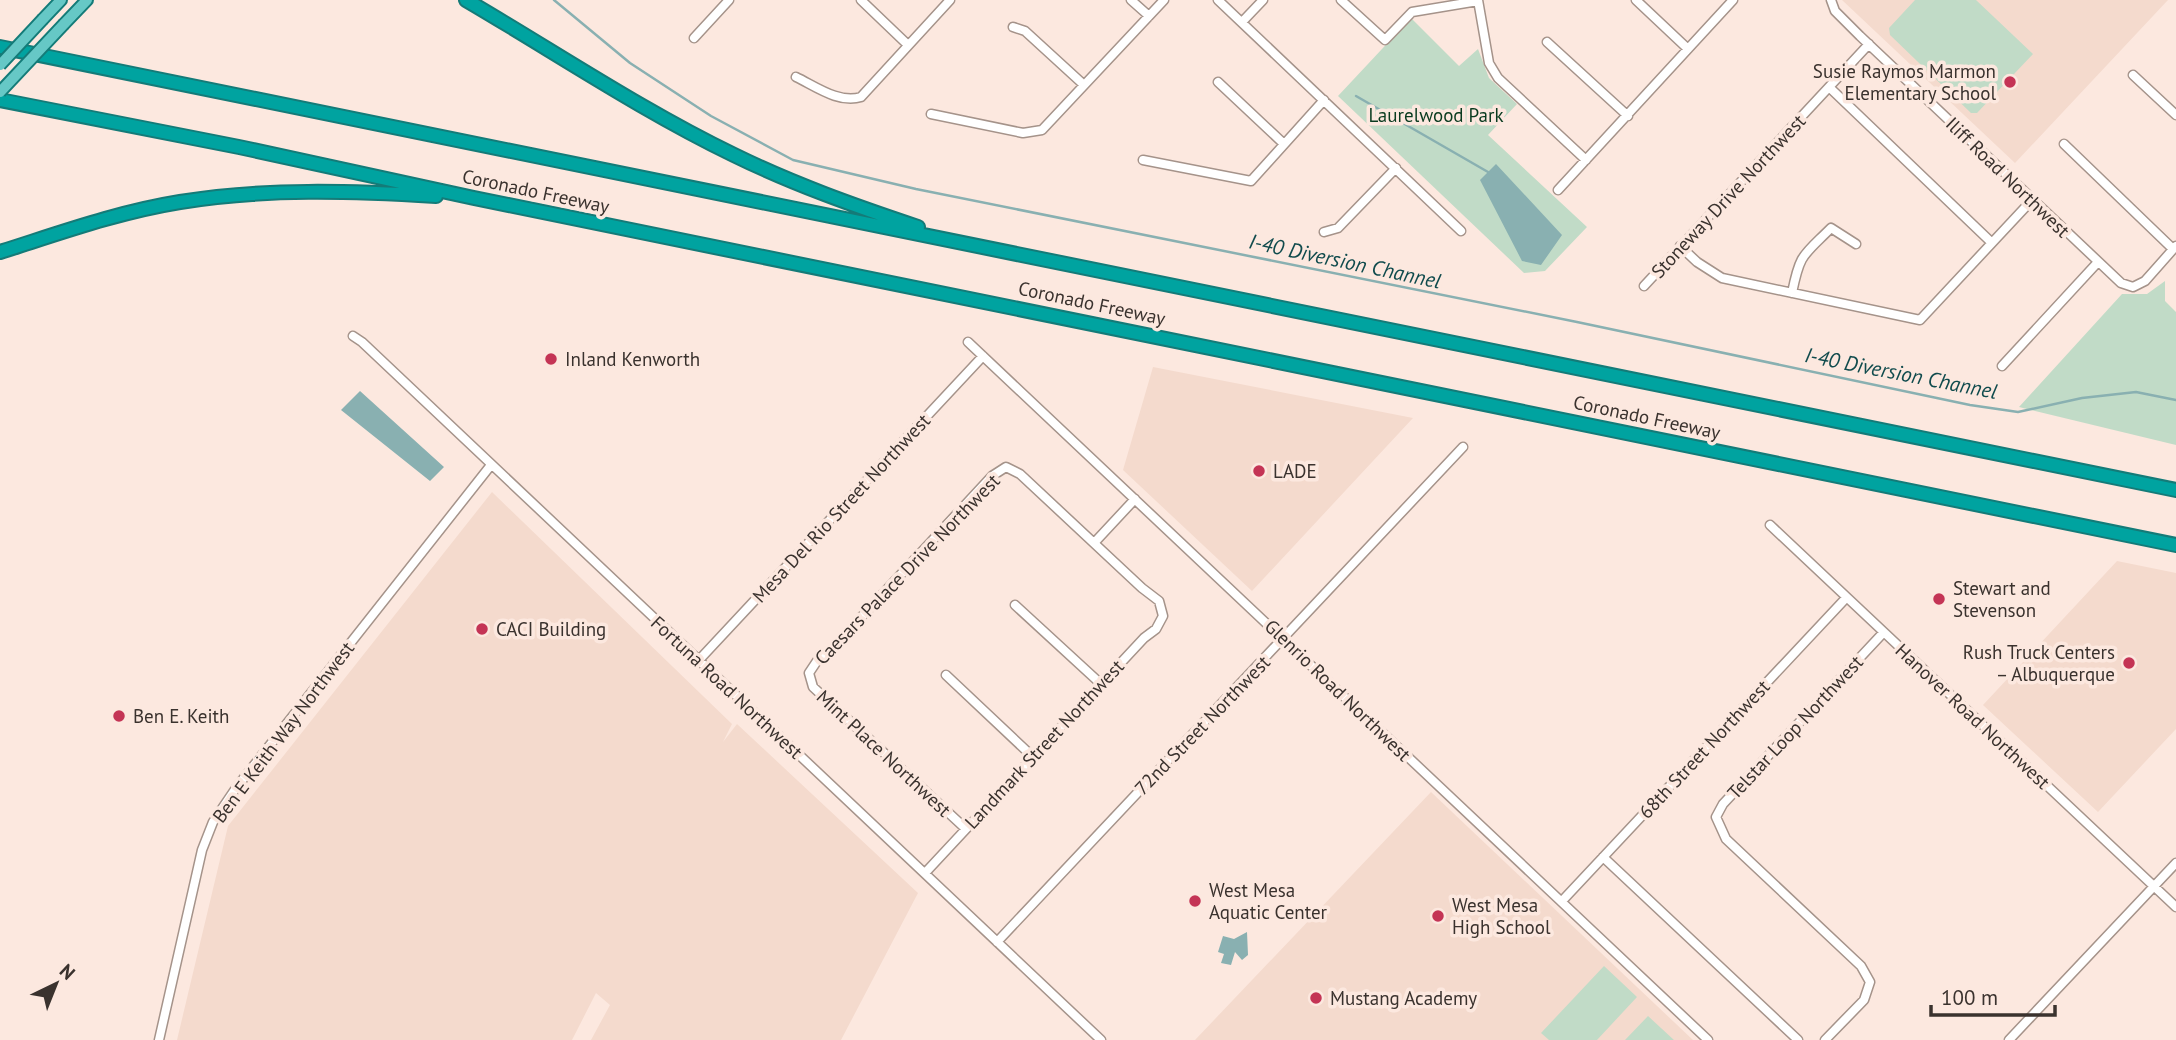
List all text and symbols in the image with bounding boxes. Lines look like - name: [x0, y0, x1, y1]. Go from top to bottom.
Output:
- place label: Susie Raymos Marmon Elementary School: [1813, 59, 1996, 105]
- marker: Susie Raymos Marmon Elementary School: [2002, 74, 2018, 90]
- park label: Laurelwood Park: [1368, 103, 1504, 127]
- street label: Stoneway Drive Northwest: [1646, 109, 1811, 283]
- street label: Iliff Road Northwest: [1941, 112, 2075, 243]
- street label: Coronado Freeway: [460, 164, 612, 218]
- water label: I-40 Diversion Channel: [1247, 227, 1444, 295]
- street label: Coronado Freeway: [1016, 276, 1168, 330]
- water label: I-40 Diversion Channel: [1803, 341, 2000, 405]
- place label: Inland Kenworth: [565, 347, 700, 371]
- marker: Inland Kenworth: [543, 351, 559, 367]
- street label: Coronado Freeway: [1571, 390, 1723, 444]
- street label: Mesa Del Rio Street Northwest: [747, 408, 935, 608]
- place label: LADE: [1273, 459, 1317, 483]
- marker: LADE: [1251, 463, 1267, 479]
- street label: Caesars Palace Drive Northwest: [809, 468, 1005, 669]
- place label: Stewart and Stevenson: [1953, 576, 2051, 622]
- marker: Stewart and Stevenson: [1931, 591, 1947, 607]
- street label: Fortuna Road Northwest: [646, 611, 808, 764]
- street label: Glenrio Road Northwest: [1260, 614, 1417, 766]
- place label: CACI Building: [496, 617, 606, 641]
- marker: CACI Building: [474, 621, 490, 637]
- street label: Ben E Keith Way Northwest: [207, 636, 359, 827]
- street label: Hanover Road Northwest: [1891, 638, 2056, 794]
- place label: Rush Truck Centers – Albuquerque: [1963, 640, 2115, 686]
- street label: 72nd Street Northwest: [1129, 650, 1275, 800]
- street label: Telstar Loop Northwest: [1722, 650, 1868, 804]
- street label: Landmark Street Northwest: [959, 654, 1129, 834]
- marker: Rush Truck Centers – Albuquerque: [2121, 655, 2137, 671]
- street label: 68th Street Northwest: [1634, 674, 1775, 823]
- street label: Mint Place Northwest: [812, 684, 957, 822]
- place label: Ben E. Keith: [133, 704, 229, 728]
- marker: Ben E. Keith: [111, 708, 127, 724]
- place label: West Mesa Aquatic Center: [1209, 878, 1328, 924]
- marker: West Mesa Aquatic Center: [1187, 893, 1203, 909]
- place label: West Mesa High School: [1452, 893, 1551, 939]
- marker: West Mesa High School: [1430, 908, 1446, 924]
- north arrow: [21, 949, 91, 1019]
- text: N: [55, 959, 80, 985]
- scale bar: [1931, 974, 2055, 1018]
- text: 100 m: [1941, 984, 1998, 1011]
- place label: Mustang Academy: [1330, 986, 1477, 1010]
- marker: Mustang Academy: [1308, 990, 1324, 1006]

